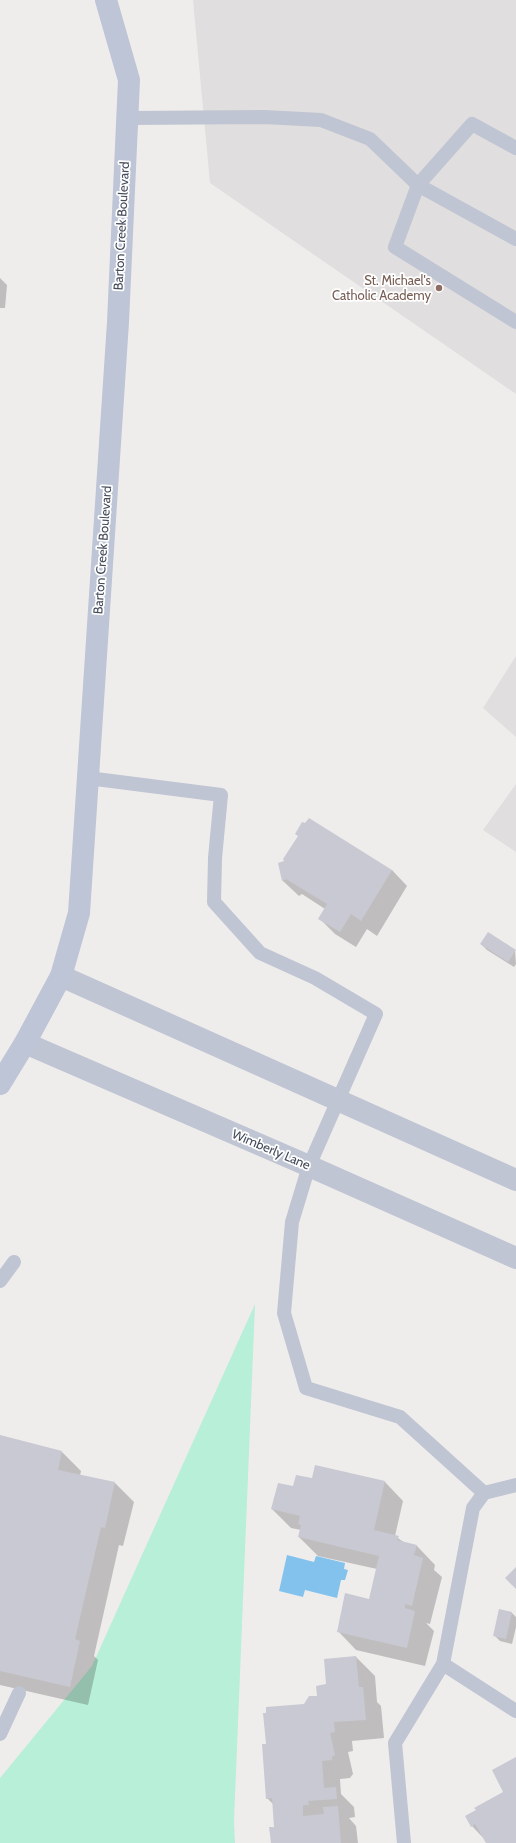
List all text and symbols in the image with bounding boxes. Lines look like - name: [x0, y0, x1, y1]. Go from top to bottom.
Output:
- street label: Barton Creek Boulevard: [111, 161, 133, 291]
- place label: St. Michael's Catholic Academy: [332, 273, 431, 304]
- marker: St. Michael's Catholic Academy: [434, 283, 444, 293]
- street label: Barton Creek Boulevard: [91, 485, 115, 615]
- street label: Wimberly Lane: [230, 1127, 312, 1173]

